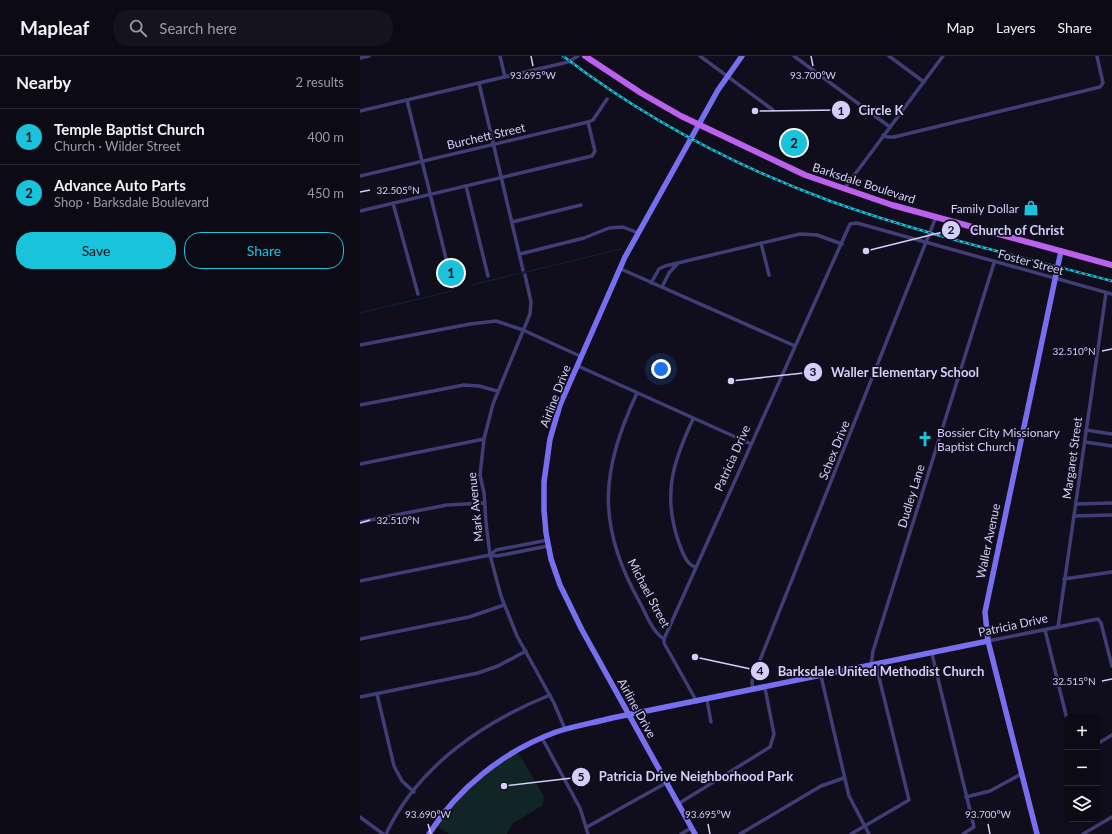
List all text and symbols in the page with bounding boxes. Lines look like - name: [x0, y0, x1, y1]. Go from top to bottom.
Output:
- search box: [113, 10, 393, 46]
- text: Mapleaf: [20, 16, 89, 39]
- icon: search: [127, 17, 149, 39]
- text: Search here: [159, 19, 237, 37]
- text: Map: [946, 19, 974, 36]
- text: Layers: [996, 19, 1036, 36]
- text: Share: [1058, 19, 1092, 36]
- text: 93.695°W: [510, 69, 557, 81]
- text: 93.700°W: [790, 69, 837, 81]
- text: Nearby: [16, 72, 71, 93]
- text: 2 results: [296, 74, 344, 90]
- callout: Circle K: [831, 98, 912, 123]
- text: Circle K: [858, 102, 905, 118]
- text: 1: [838, 103, 845, 118]
- text: Temple Baptist Church: [54, 120, 205, 138]
- street label: Burchett Street: [445, 120, 527, 152]
- pin: 2: [781, 128, 807, 158]
- text: 1: [25, 129, 33, 145]
- text: 400 m: [307, 129, 344, 145]
- text: Church · Wilder Street: [54, 138, 181, 154]
- street label: Barksdale Boulevard: [811, 159, 917, 207]
- text: Advance Auto Parts: [54, 176, 186, 194]
- text: 32.505°N: [376, 184, 420, 196]
- text: 2: [25, 185, 33, 201]
- text: 450 m: [307, 185, 344, 201]
- text: Shop · Barksdale Boulevard: [54, 194, 209, 210]
- shop icon: Family Dollar: [1022, 199, 1040, 217]
- place label: Family Dollar: [951, 201, 1020, 216]
- callout: Church of Christ: [941, 218, 1072, 243]
- text: 2: [948, 222, 955, 237]
- text: Church of Christ: [970, 222, 1064, 238]
- button: Save: [16, 232, 176, 269]
- button: Share: [184, 232, 344, 269]
- street label: Foster Street: [996, 246, 1066, 278]
- pin: 1: [438, 258, 464, 288]
- text: 32.510°N: [1052, 345, 1096, 357]
- your location: [651, 359, 671, 379]
- callout: Waller Elementary School: [803, 360, 988, 385]
- street label: Airline Drive: [536, 363, 574, 429]
- text: 3: [810, 364, 817, 379]
- text: Waller Elementary School: [831, 364, 979, 380]
- street label: Margaret Street: [1059, 415, 1085, 500]
- street label: Schex Drive: [815, 418, 853, 482]
- street label: Patricia Drive: [711, 423, 753, 493]
- place label: Bossier City Missionary Baptist Church: [937, 425, 1060, 454]
- church icon: Bossier City Missionary Baptist Church: [916, 430, 934, 448]
- street label: Dudley Lane: [894, 462, 928, 530]
- street label: Mark Avenue: [464, 472, 486, 542]
- street label: Waller Avenue: [973, 502, 1003, 580]
- text: 32.510°N: [376, 514, 420, 526]
- street label: Michael Street: [624, 556, 674, 631]
- street label: Patricia Drive: [977, 610, 1049, 640]
- callout: Barksdale United Methodist Church: [750, 659, 992, 684]
- text: 4: [757, 663, 764, 678]
- text: Barksdale United Methodist Church: [778, 663, 984, 679]
- text: 32.515°N: [1052, 675, 1096, 687]
- street label: Airline Drive: [614, 676, 660, 740]
- map controls: [1064, 714, 1100, 822]
- button: +: [1064, 714, 1100, 750]
- button: −: [1064, 750, 1100, 786]
- callout: Patricia Drive Neighborhood Park: [571, 764, 801, 789]
- text: Patricia Drive Neighborhood Park: [599, 768, 793, 784]
- text: 5: [578, 769, 585, 784]
- button: layers: [1064, 786, 1100, 822]
- text: 93.690°W: [405, 808, 452, 820]
- text: 93.695°W: [685, 808, 732, 820]
- text: 93.700°W: [965, 808, 1012, 820]

